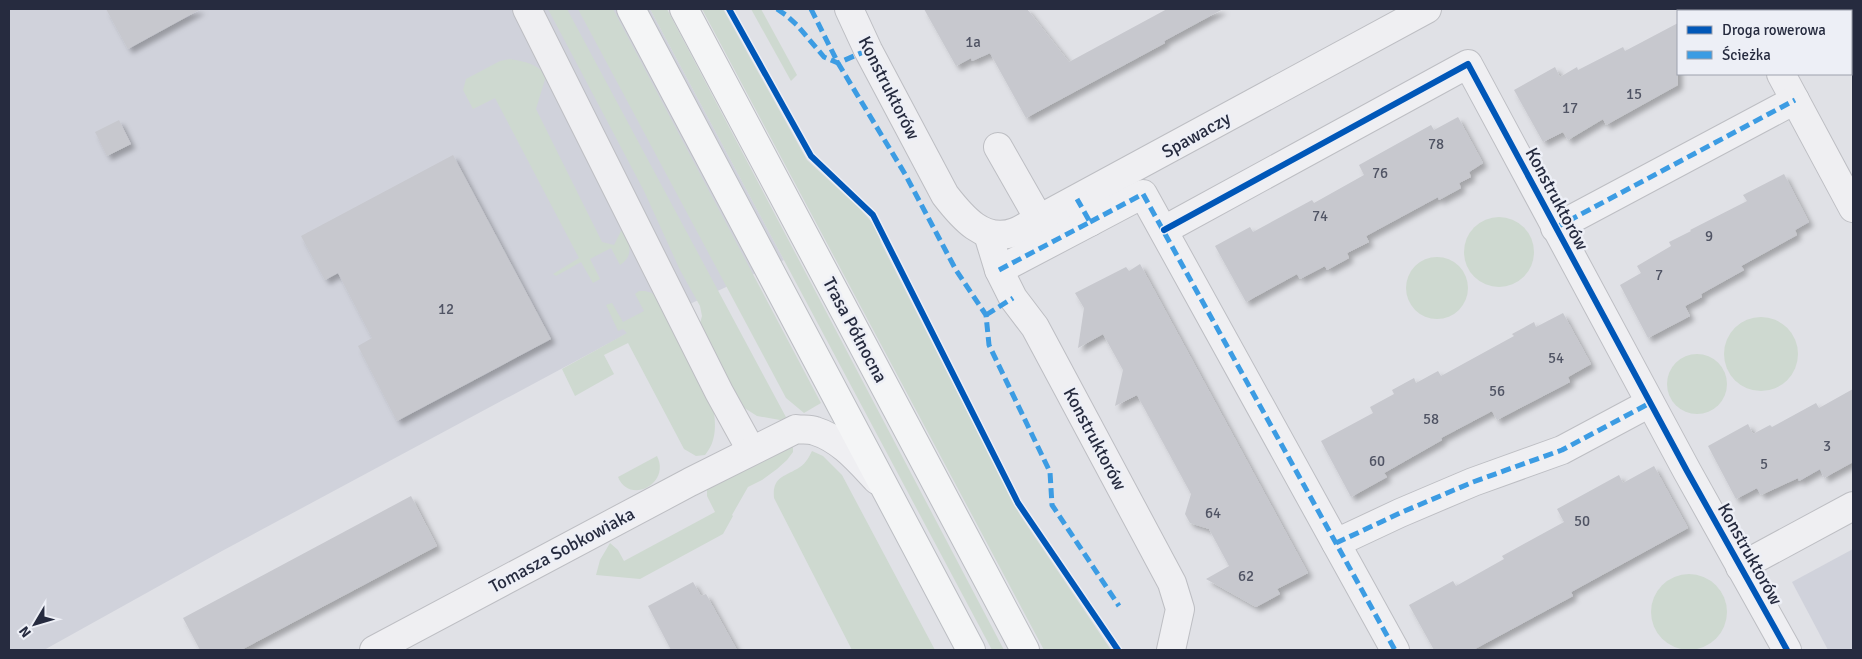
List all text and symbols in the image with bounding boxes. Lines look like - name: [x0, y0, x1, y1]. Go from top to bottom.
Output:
- legend: [1677, 10, 1852, 75]
- text: Droga rowerowa: [1722, 21, 1826, 39]
- street label: Konstruktorów: [853, 33, 925, 143]
- house number: 1a: [965, 33, 981, 51]
- text: Ścieżka: [1722, 45, 1771, 64]
- house number: 15: [1626, 85, 1642, 103]
- house number: 17: [1562, 99, 1578, 117]
- street label: Spawaczy: [1158, 107, 1235, 163]
- house number: 78: [1428, 135, 1444, 153]
- street label: Konstruktorów: [1521, 144, 1593, 254]
- house number: 76: [1372, 164, 1388, 182]
- house number: 74: [1312, 207, 1328, 225]
- house number: 9: [1705, 227, 1713, 245]
- house number: 7: [1655, 266, 1663, 284]
- street label: Trasa Północna: [818, 274, 892, 386]
- house number: 12: [438, 300, 454, 318]
- house number: 54: [1548, 349, 1564, 367]
- house number: 56: [1489, 382, 1505, 400]
- street label: Konstruktorów: [1059, 384, 1131, 494]
- house number: 58: [1423, 410, 1439, 428]
- house number: 3: [1823, 437, 1831, 455]
- house number: 60: [1369, 452, 1385, 470]
- house number: 5: [1760, 455, 1768, 473]
- street label: Konstruktorów: [1713, 499, 1787, 609]
- street label: Tomasza Sobkowiaka: [486, 502, 638, 598]
- house number: 64: [1205, 504, 1221, 522]
- house number: 50: [1574, 512, 1590, 530]
- house number: 62: [1238, 567, 1254, 585]
- north arrow: [10, 599, 60, 649]
- text: N: [15, 623, 35, 641]

